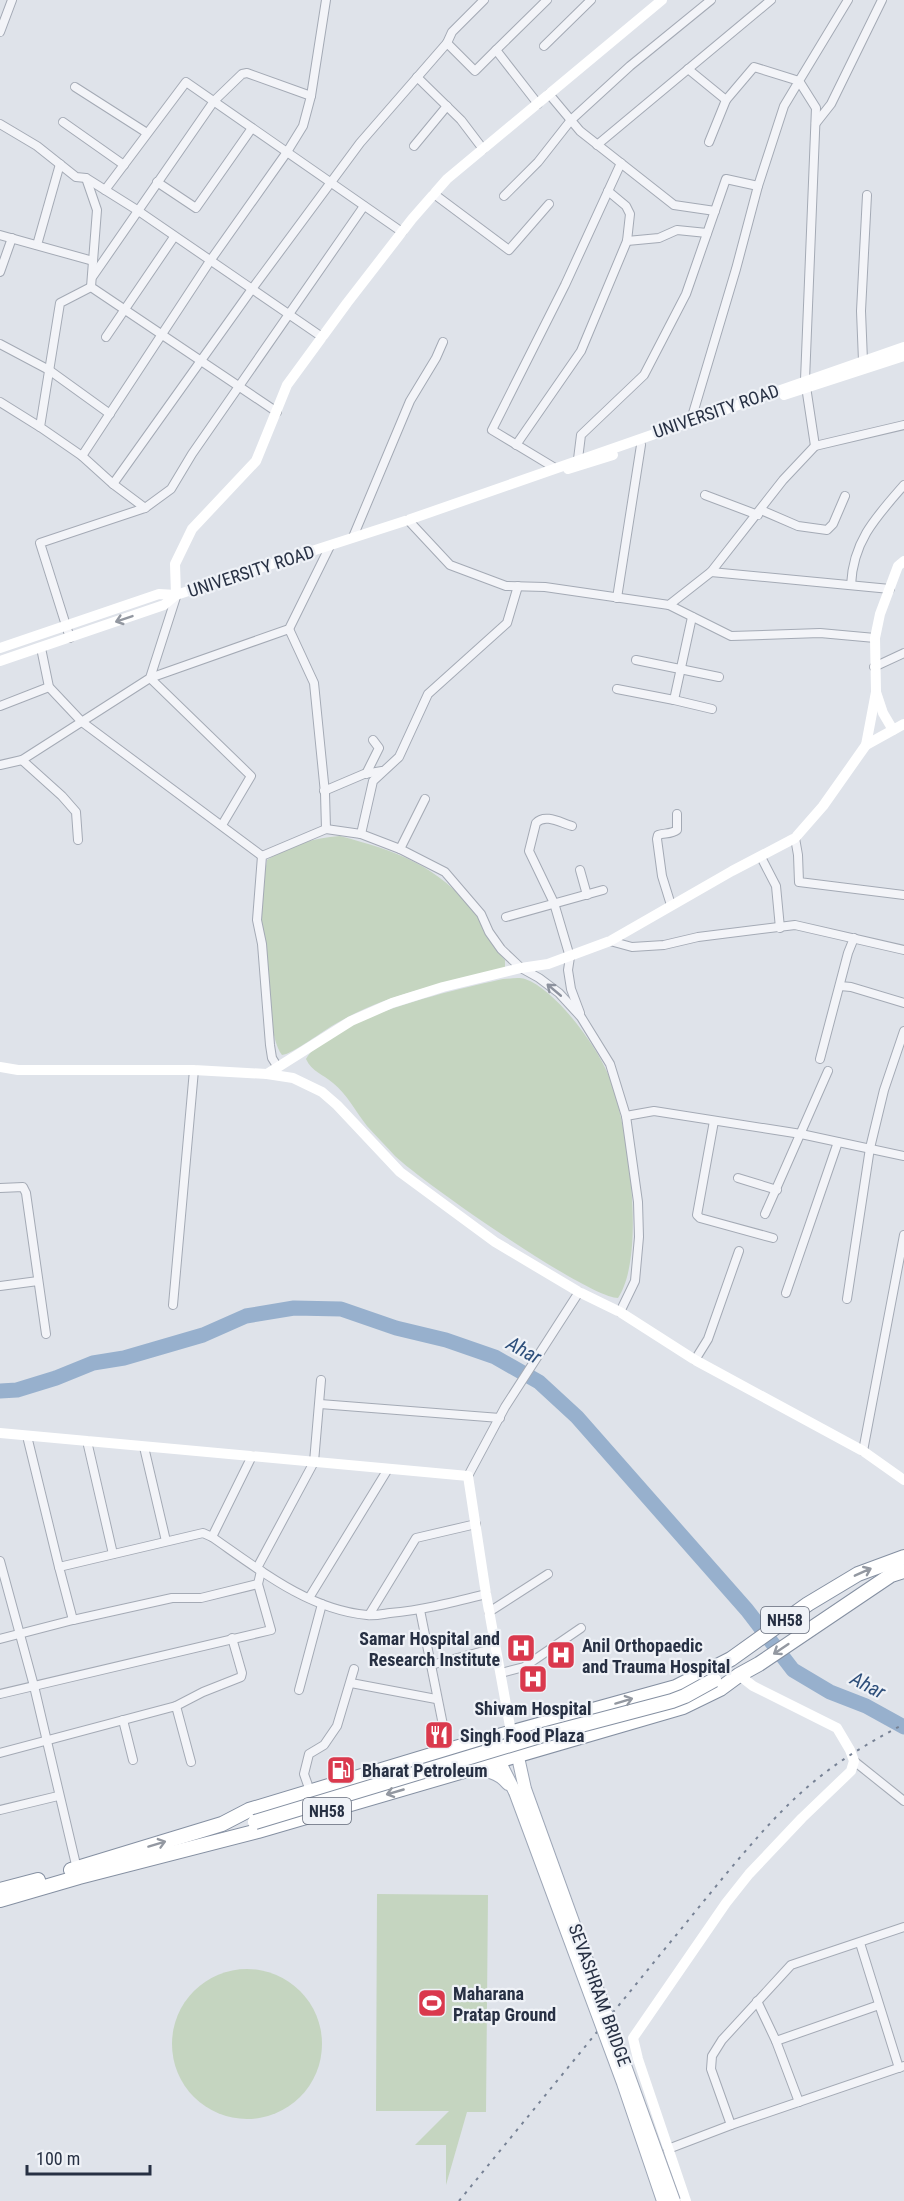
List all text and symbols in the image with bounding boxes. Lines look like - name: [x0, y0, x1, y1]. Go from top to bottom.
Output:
- street label: UNIVERSITY ROAD: [650, 380, 782, 442]
- street label: UNIVERSITY ROAD: [185, 541, 317, 601]
- one-way arrow: [115, 615, 133, 626]
- one-way arrow: [546, 983, 562, 996]
- water label: Ahar: [502, 1331, 546, 1370]
- one-way arrow: [854, 1566, 872, 1578]
- road number: NH58: [761, 1607, 809, 1633]
- place label: Samar Hospital and Research Institute: [359, 1628, 500, 1670]
- hospital icon: Samar Hospital and Research Institute: [505, 1632, 537, 1664]
- place label: Anil Orthopaedic and Trauma Hospital: [582, 1635, 730, 1677]
- hospital icon: Anil Orthopaedic and Trauma Hospital: [545, 1639, 577, 1671]
- one-way arrow: [773, 1643, 790, 1655]
- hospital icon: Shivam Hospital: [517, 1663, 549, 1695]
- water label: Ahar: [846, 1666, 890, 1704]
- one-way arrow: [614, 1695, 633, 1706]
- place label: Shivam Hospital: [474, 1698, 592, 1719]
- restaurant icon: Singh Food Plaza: [423, 1719, 455, 1751]
- place label: Singh Food Plaza: [460, 1725, 584, 1746]
- fuel station icon: Bharat Petroleum: [325, 1754, 357, 1786]
- place label: Bharat Petroleum: [362, 1760, 487, 1781]
- one-way arrow: [386, 1787, 405, 1798]
- road number: NH58: [303, 1798, 351, 1824]
- one-way arrow: [147, 1838, 166, 1849]
- street label: SEVASHRAM BRIDGE: [564, 1921, 636, 2069]
- place label: Maharana Pratap Ground: [453, 1983, 556, 2025]
- sports icon: Maharana Pratap Ground: [416, 1987, 448, 2019]
- scale bar: [27, 2138, 150, 2176]
- text: 100 m: [36, 2148, 80, 2169]

